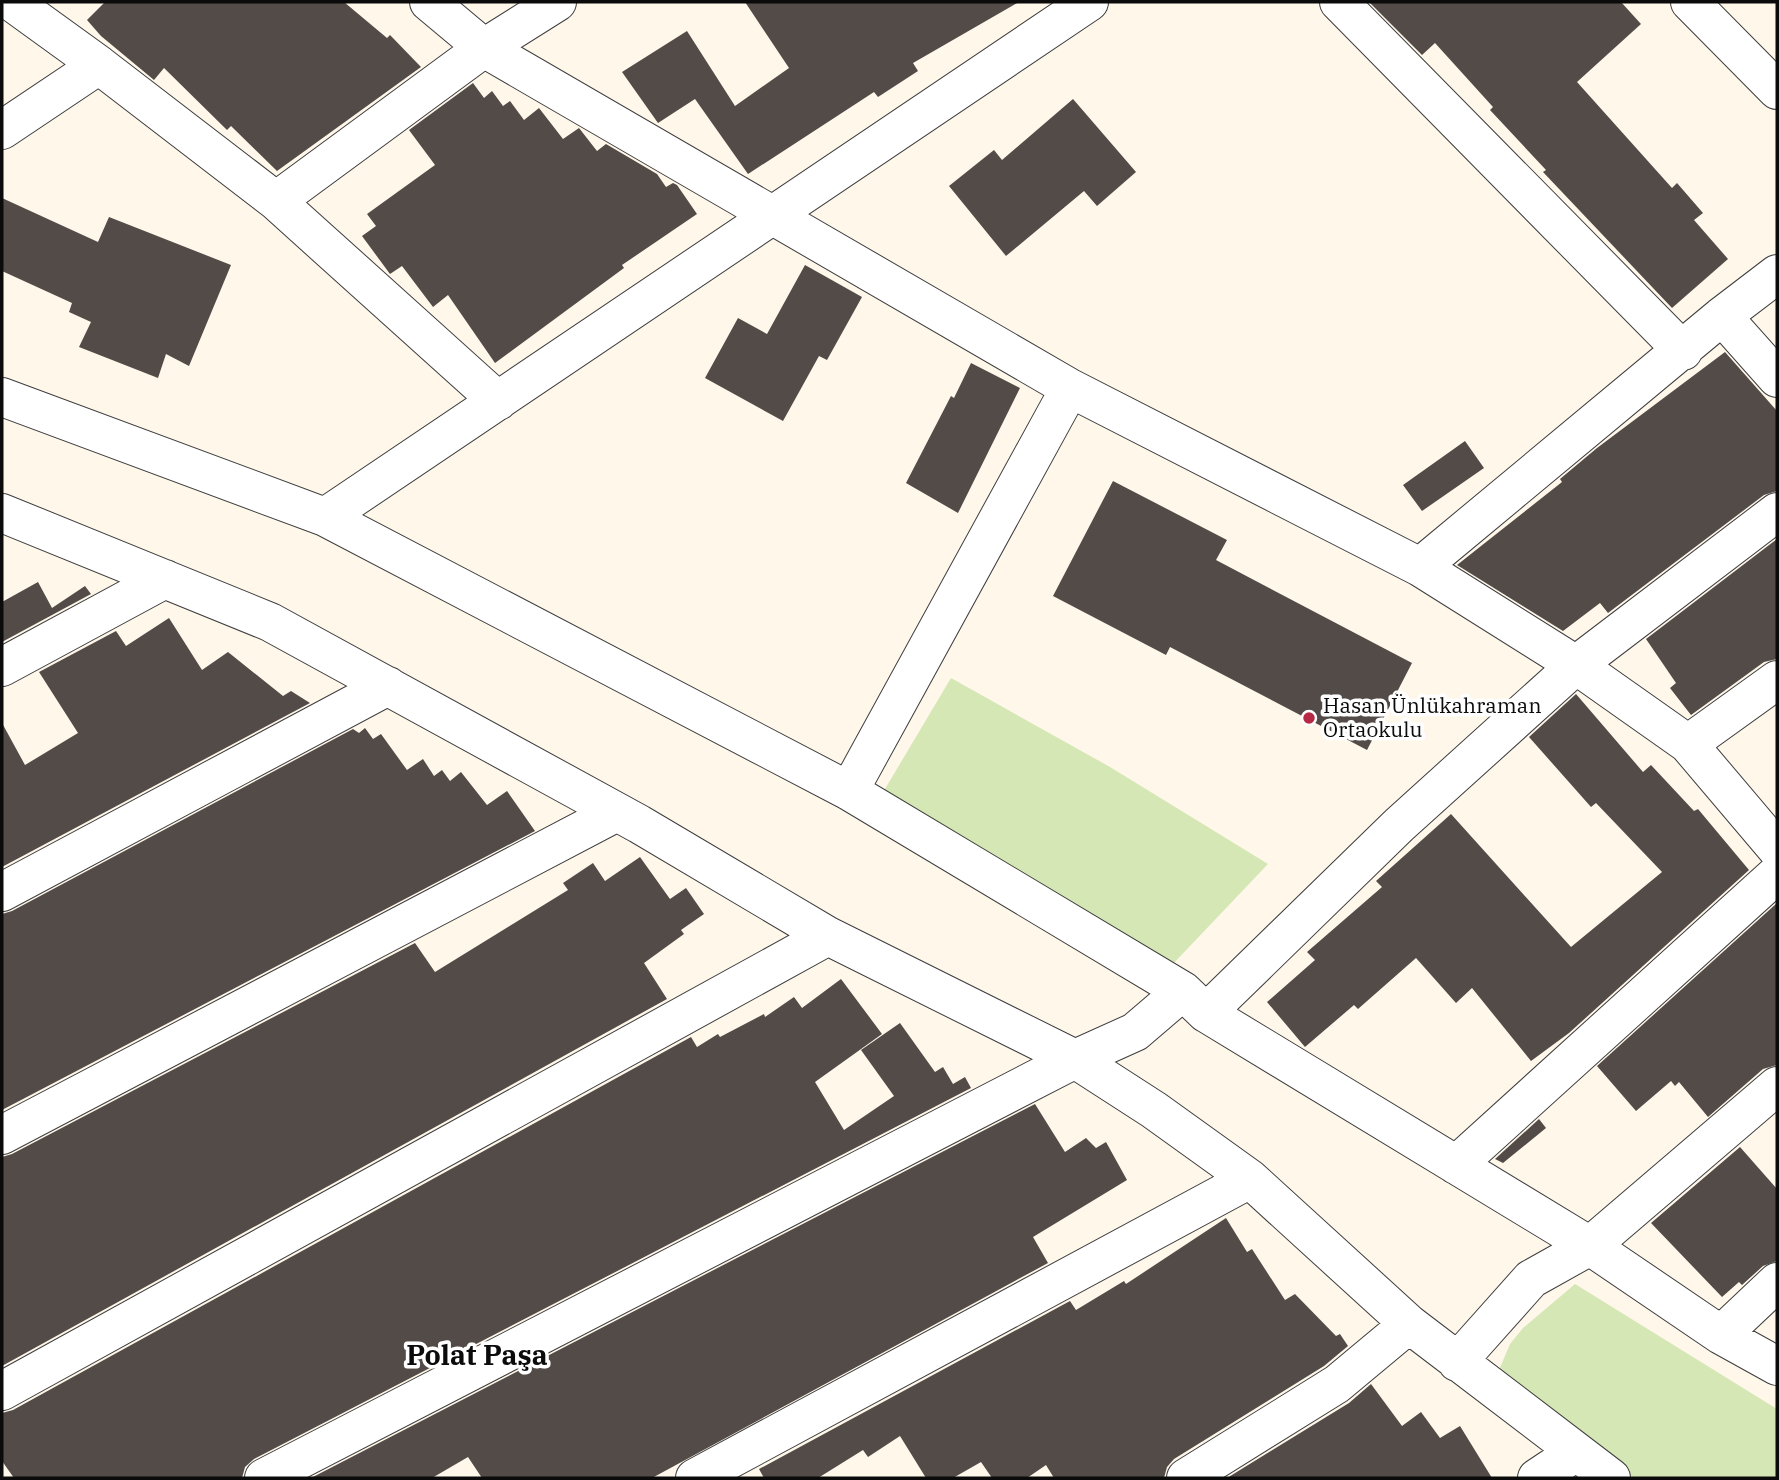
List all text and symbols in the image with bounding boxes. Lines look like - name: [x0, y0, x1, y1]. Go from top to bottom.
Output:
- place label: Hasan Ünlükahraman Ortaokulu: [1323, 691, 1542, 743]
- marker: Hasan Ünlükahraman Ortaokulu: [1301, 710, 1317, 726]
- district label: Polat Paşa: [406, 1336, 548, 1373]

